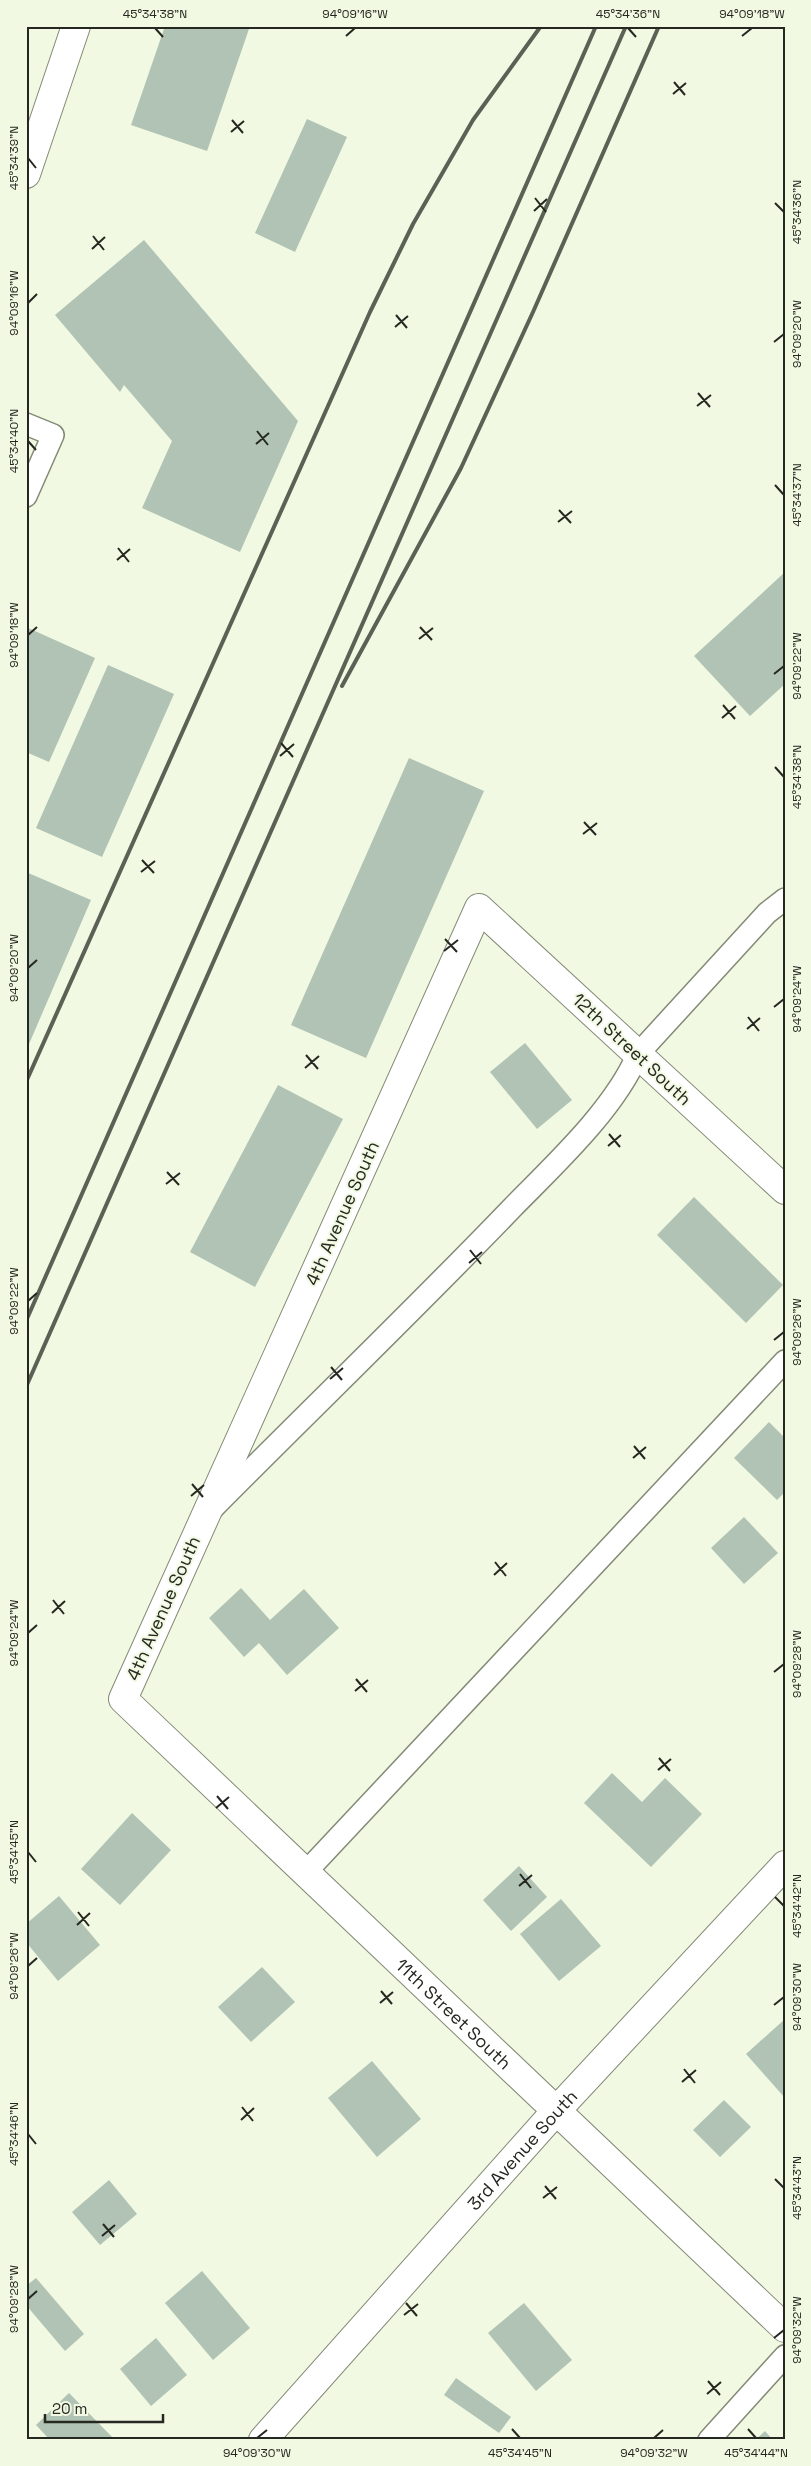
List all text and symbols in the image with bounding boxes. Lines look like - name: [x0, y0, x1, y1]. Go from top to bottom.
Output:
- text: 45°34'38"N: [123, 6, 187, 22]
- text: 94°09'16"W: [322, 6, 388, 22]
- text: 45°34'36"N: [596, 6, 660, 22]
- text: 94°09'18"W: [719, 6, 785, 22]
- text: 45°34'39"N: [6, 126, 22, 190]
- text: 45°34'36"N: [789, 180, 805, 244]
- text: 94°09'16"W: [6, 270, 22, 336]
- text: 94°09'20"W: [789, 300, 805, 368]
- text: 45°34'40"N: [6, 409, 22, 473]
- text: 45°34'37"N: [789, 463, 805, 527]
- text: 94°09'18"W: [6, 602, 22, 668]
- text: 94°09'22"W: [789, 632, 805, 700]
- text: 45°34'38"N: [789, 745, 805, 809]
- text: 94°09'20"W: [6, 934, 22, 1002]
- text: 94°09'24"W: [789, 965, 805, 1033]
- street label: 12th Street South: [568, 988, 696, 1110]
- street label: 4th Avenue South: [300, 1137, 384, 1289]
- text: 94°09'22"W: [6, 1267, 22, 1335]
- text: 94°09'26"W: [789, 1298, 805, 1366]
- street label: 4th Avenue South: [121, 1532, 205, 1684]
- text: 94°09'24"W: [6, 1599, 22, 1667]
- text: 94°09'28"W: [789, 1630, 805, 1698]
- text: 45°34'45"N: [6, 1820, 22, 1884]
- text: 45°34'42"N: [789, 1874, 805, 1938]
- text: 94°09'26"W: [6, 1932, 22, 2000]
- street label: 11th Street South: [391, 1953, 517, 2074]
- text: 94°09'30"W: [789, 1963, 805, 2031]
- street label: 3rd Avenue South: [462, 2084, 582, 2215]
- text: 45°34'46"N: [6, 2102, 22, 2166]
- text: 45°34'43"N: [789, 2156, 805, 2220]
- text: 94°09'28"W: [6, 2265, 22, 2333]
- text: 94°09'32"W: [789, 2296, 805, 2364]
- scale bar: [45, 2391, 162, 2423]
- text: 20 m: [52, 2399, 87, 2418]
- text: 94°09'30"W: [223, 2445, 291, 2461]
- text: 45°34'45"N: [488, 2445, 552, 2461]
- text: 94°09'32"W: [620, 2445, 688, 2461]
- text: 45°34'44"N: [724, 2445, 788, 2461]

